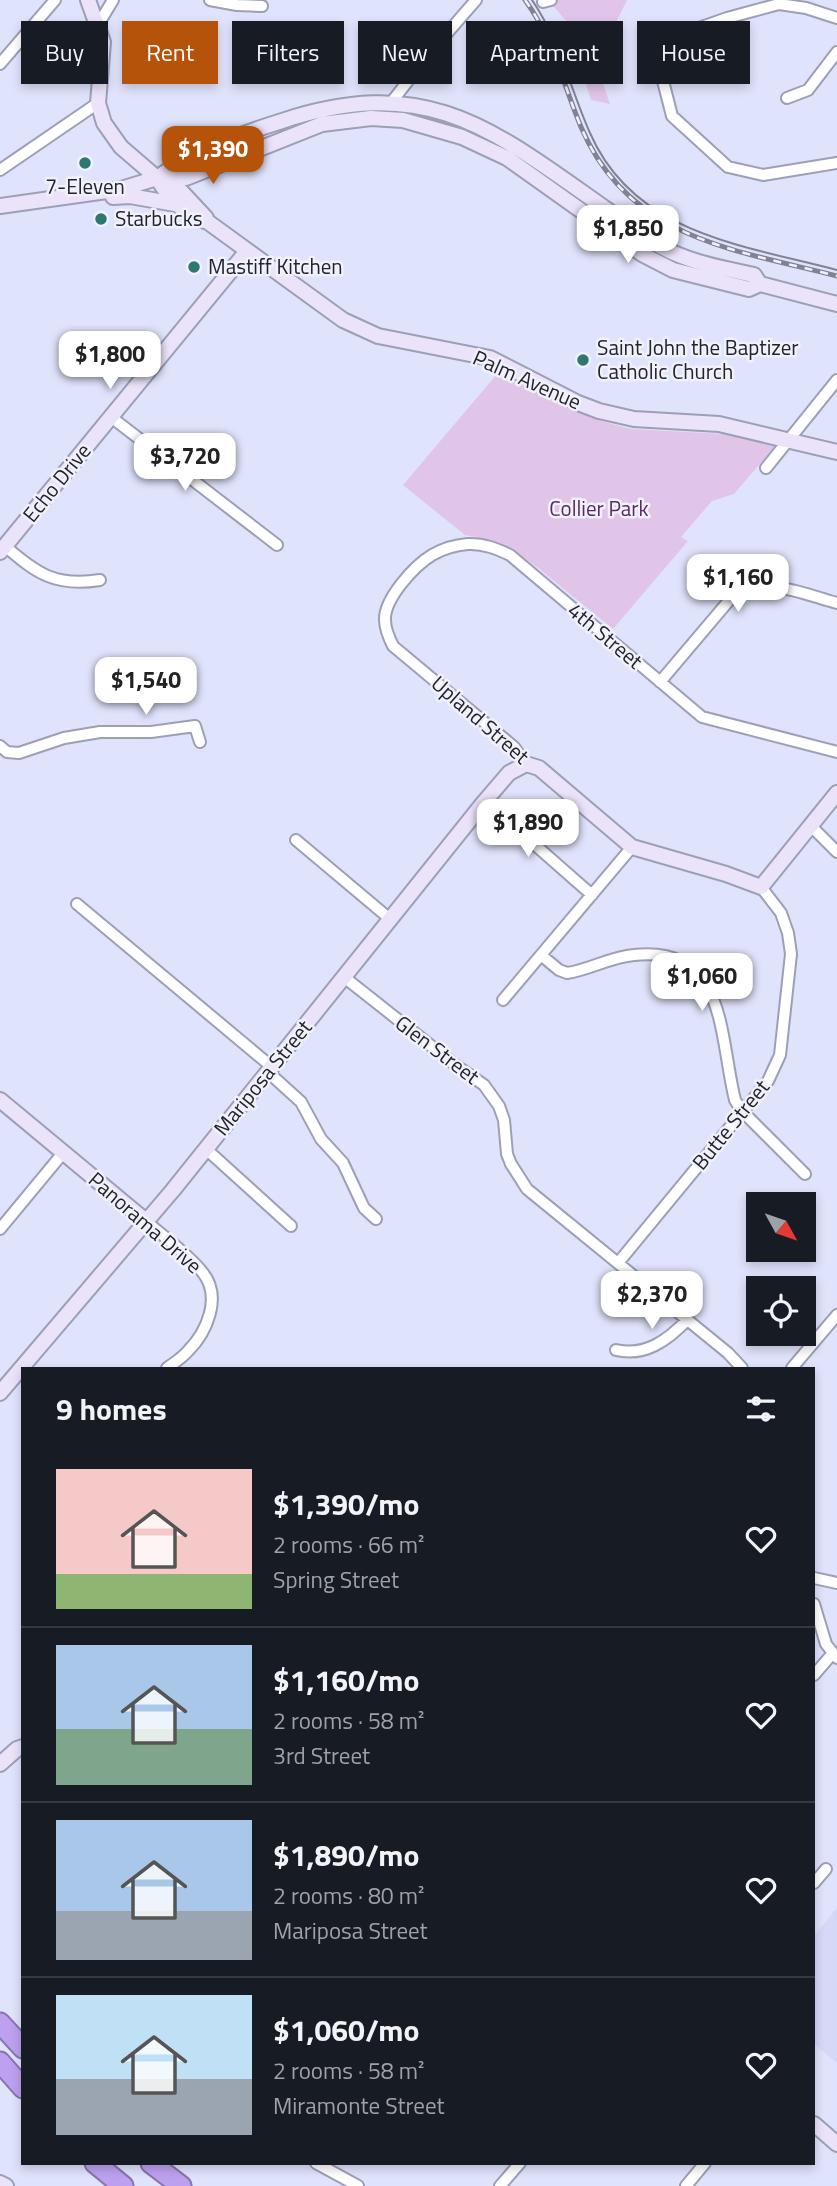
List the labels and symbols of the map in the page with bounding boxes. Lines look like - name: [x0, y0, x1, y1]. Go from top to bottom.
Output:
- pin: $1,390: [156, 127, 270, 186]
- marker: 7-Eleven: [77, 155, 93, 171]
- place label: 7-Eleven: [45, 170, 125, 202]
- place label: Starbucks: [115, 202, 203, 234]
- pin: $1,850: [571, 205, 685, 265]
- marker: Starbucks: [93, 211, 109, 227]
- place label: Mastiff Kitchen: [208, 250, 343, 282]
- marker: Mastiff Kitchen: [186, 259, 202, 275]
- place label: Saint John the Baptizer Catholic Church: [597, 331, 799, 387]
- pin: $1,800: [53, 332, 167, 391]
- street label: Palm Avenue: [468, 341, 587, 417]
- marker: Saint John the Baptizer Catholic Church: [575, 352, 591, 368]
- pin: $3,720: [128, 434, 242, 493]
- street label: Echo Drive: [14, 436, 98, 529]
- park label: Collier Park: [549, 492, 649, 524]
- pin: $1,160: [681, 554, 795, 614]
- street label: 4th Street: [561, 594, 651, 677]
- pin: $1,540: [89, 658, 203, 717]
- street label: Upland Street: [424, 667, 537, 771]
- pin: $1,890: [471, 800, 585, 859]
- pin: $1,060: [645, 954, 759, 1013]
- street label: Glen Street: [389, 1007, 487, 1092]
- street label: Mariposa Street: [205, 1012, 319, 1142]
- street label: Butte Street: [684, 1072, 777, 1176]
- street label: Panorama Drive: [82, 1164, 210, 1281]
- north arrow: [746, 1192, 816, 1262]
- pin: $2,370: [595, 1272, 709, 1331]

